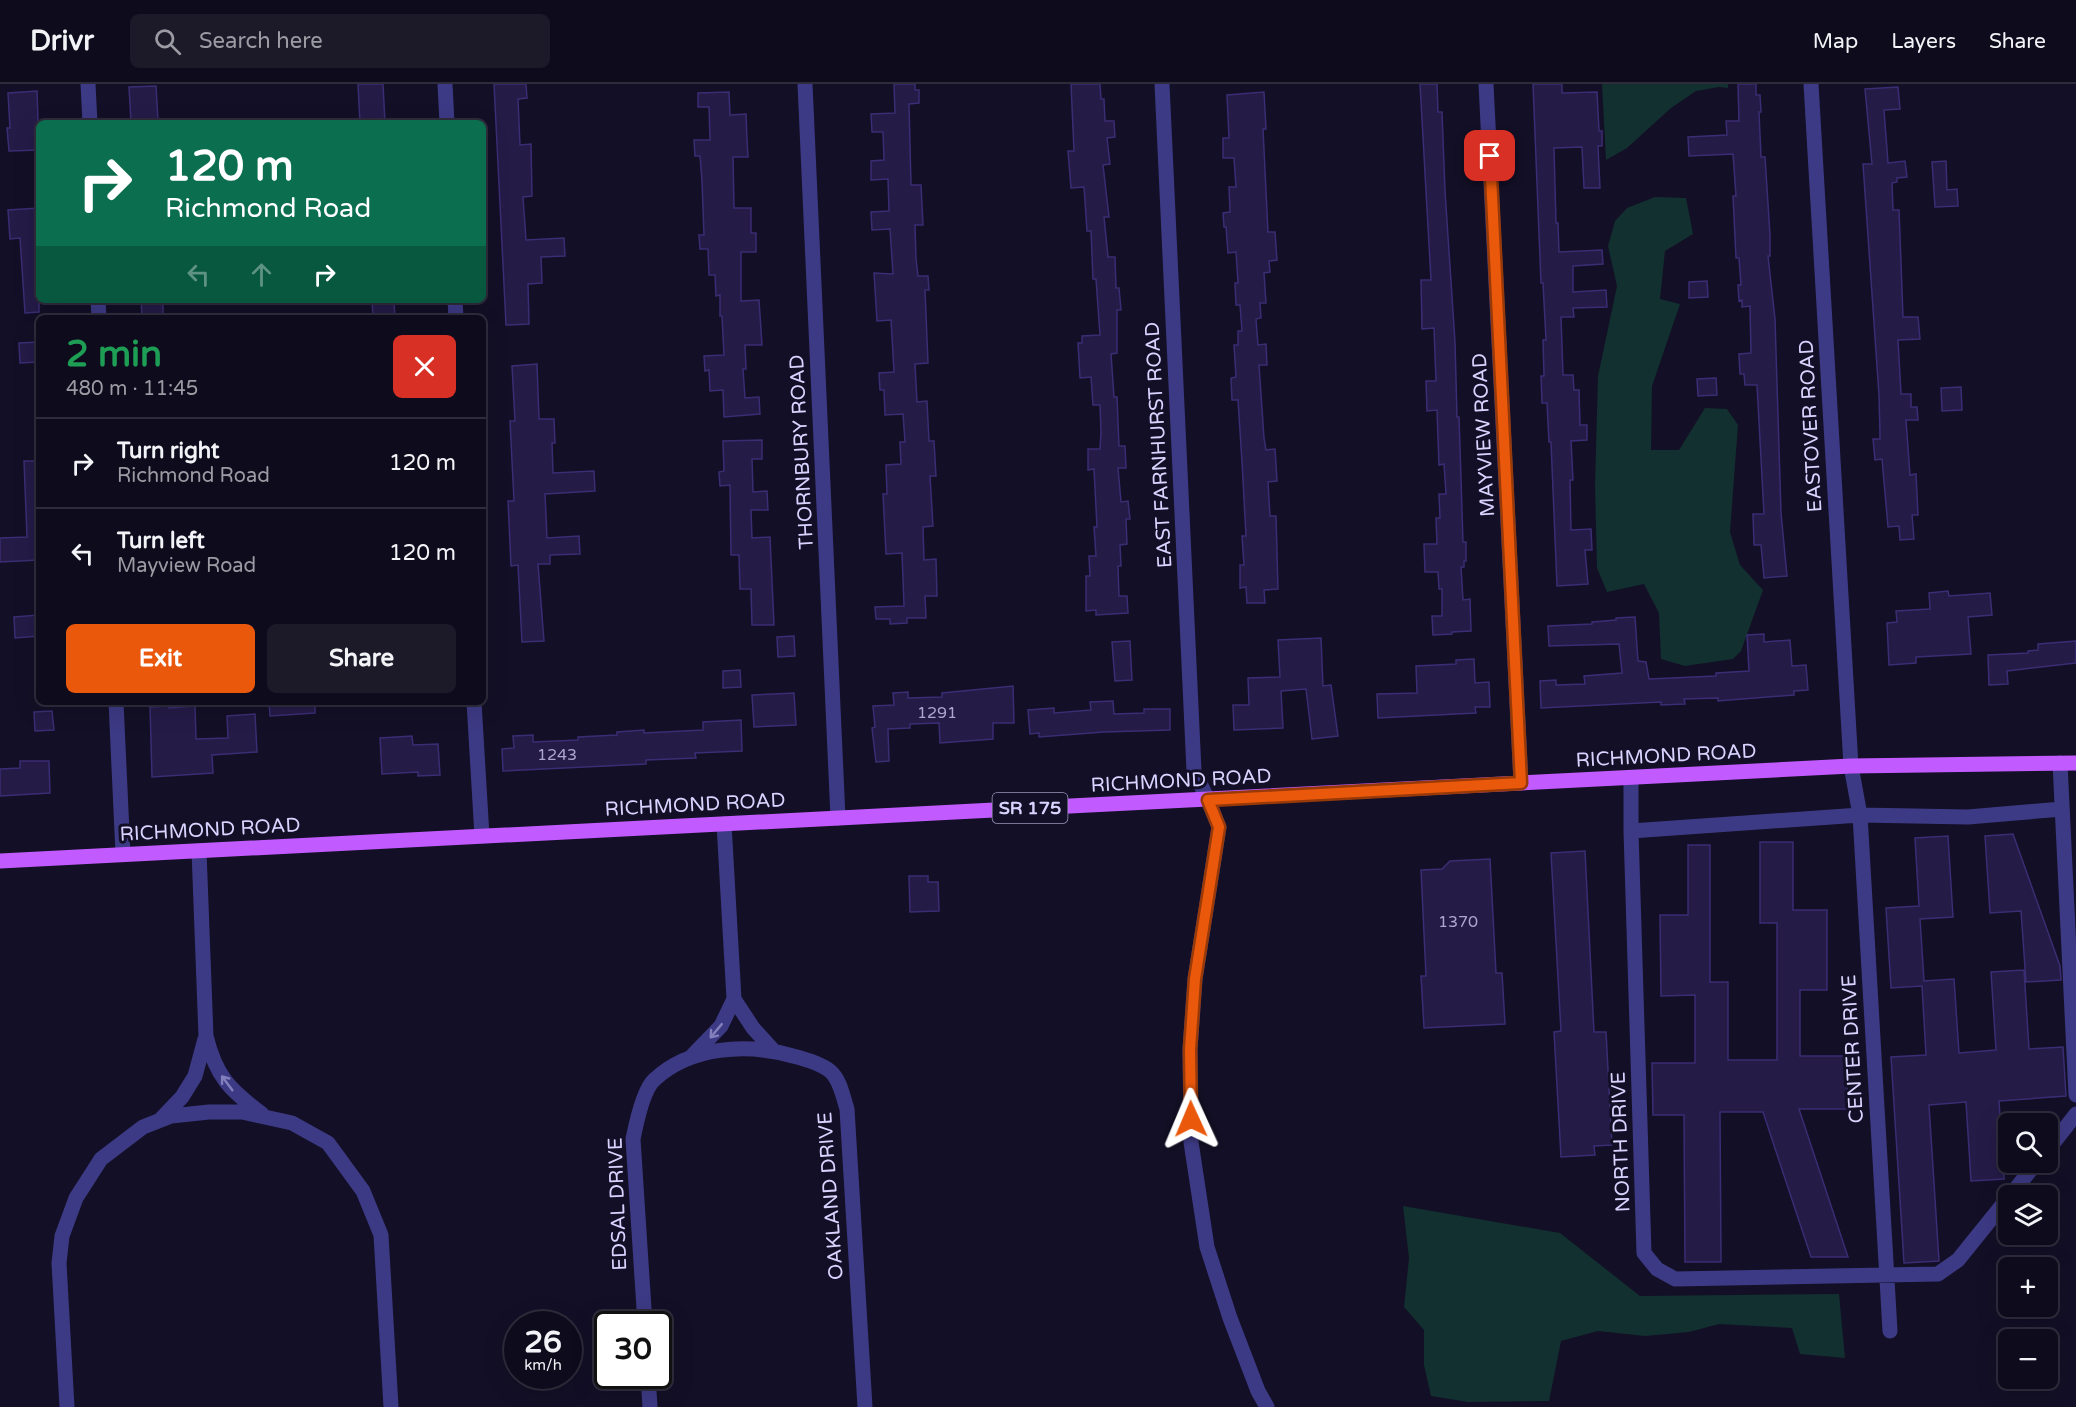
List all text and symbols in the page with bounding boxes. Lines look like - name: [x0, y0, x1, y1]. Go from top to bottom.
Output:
- search box: [130, 14, 550, 68]
- text: Drivr: [30, 24, 94, 58]
- icon: search: [151, 25, 184, 58]
- text: Search here: [199, 28, 323, 54]
- text: Map: [1813, 29, 1858, 54]
- text: Layers: [1891, 29, 1956, 54]
- text: Share: [1989, 29, 2046, 54]
- pin: [1464, 130, 1515, 181]
- icon: arrive: [1473, 139, 1506, 172]
- text: 120 m: [165, 141, 294, 192]
- icon: right: [66, 144, 144, 222]
- text: Richmond Road: [165, 192, 371, 225]
- icon: left: [182, 258, 215, 291]
- icon: ahead: [245, 258, 278, 291]
- icon: right: [308, 258, 341, 291]
- street label: EAST FARNHURST ROAD: [1141, 321, 1177, 569]
- text: 2 min: [66, 333, 162, 376]
- button: close: [393, 335, 456, 398]
- street label: EASTOVER ROAD: [1794, 339, 1828, 513]
- street label: MAYVIEW ROAD: [1468, 352, 1500, 517]
- street label: THORNBURY ROAD: [785, 354, 819, 550]
- text: 480 m · 11:45: [66, 377, 198, 401]
- text: Turn right: [117, 438, 219, 464]
- icon: right: [66, 447, 99, 480]
- text: 120 m: [389, 450, 456, 476]
- text: Richmond Road: [117, 464, 270, 488]
- text: Turn left: [117, 528, 205, 554]
- icon: left: [66, 537, 99, 570]
- text: 120 m: [389, 540, 456, 566]
- text: Mayview Road: [117, 554, 256, 578]
- button: Exit: [66, 624, 255, 693]
- button: Share: [267, 624, 456, 693]
- house number: 1291: [917, 703, 957, 723]
- street label: RICHMOND ROAD: [1575, 739, 1757, 773]
- house number: 1243: [537, 745, 577, 765]
- street label: RICHMOND ROAD: [1090, 764, 1272, 798]
- street label: RICHMOND ROAD: [604, 788, 786, 822]
- road number: SR 175: [992, 793, 1068, 823]
- street label: RICHMOND ROAD: [119, 813, 301, 847]
- house number: 1370: [1438, 912, 1478, 932]
- street label: CENTER DRIVE: [1837, 974, 1869, 1124]
- one-way arrow: [709, 1023, 722, 1039]
- street label: NORTH DRIVE: [1607, 1071, 1635, 1213]
- one-way arrow: [220, 1076, 233, 1092]
- position arrow: [1159, 1087, 1223, 1151]
- street label: OAKLAND DRIVE: [813, 1111, 849, 1281]
- map controls: [1998, 1113, 2058, 1389]
- button: search: [1998, 1113, 2058, 1173]
- street label: EDSAL DRIVE: [604, 1137, 632, 1271]
- button: layers: [1998, 1185, 2058, 1245]
- button: +: [1998, 1257, 2058, 1317]
- speed limit sign: 30: [594, 1311, 672, 1389]
- text: 26: [524, 1324, 562, 1361]
- button: −: [1998, 1329, 2058, 1389]
- text: km/h: [524, 1356, 562, 1374]

